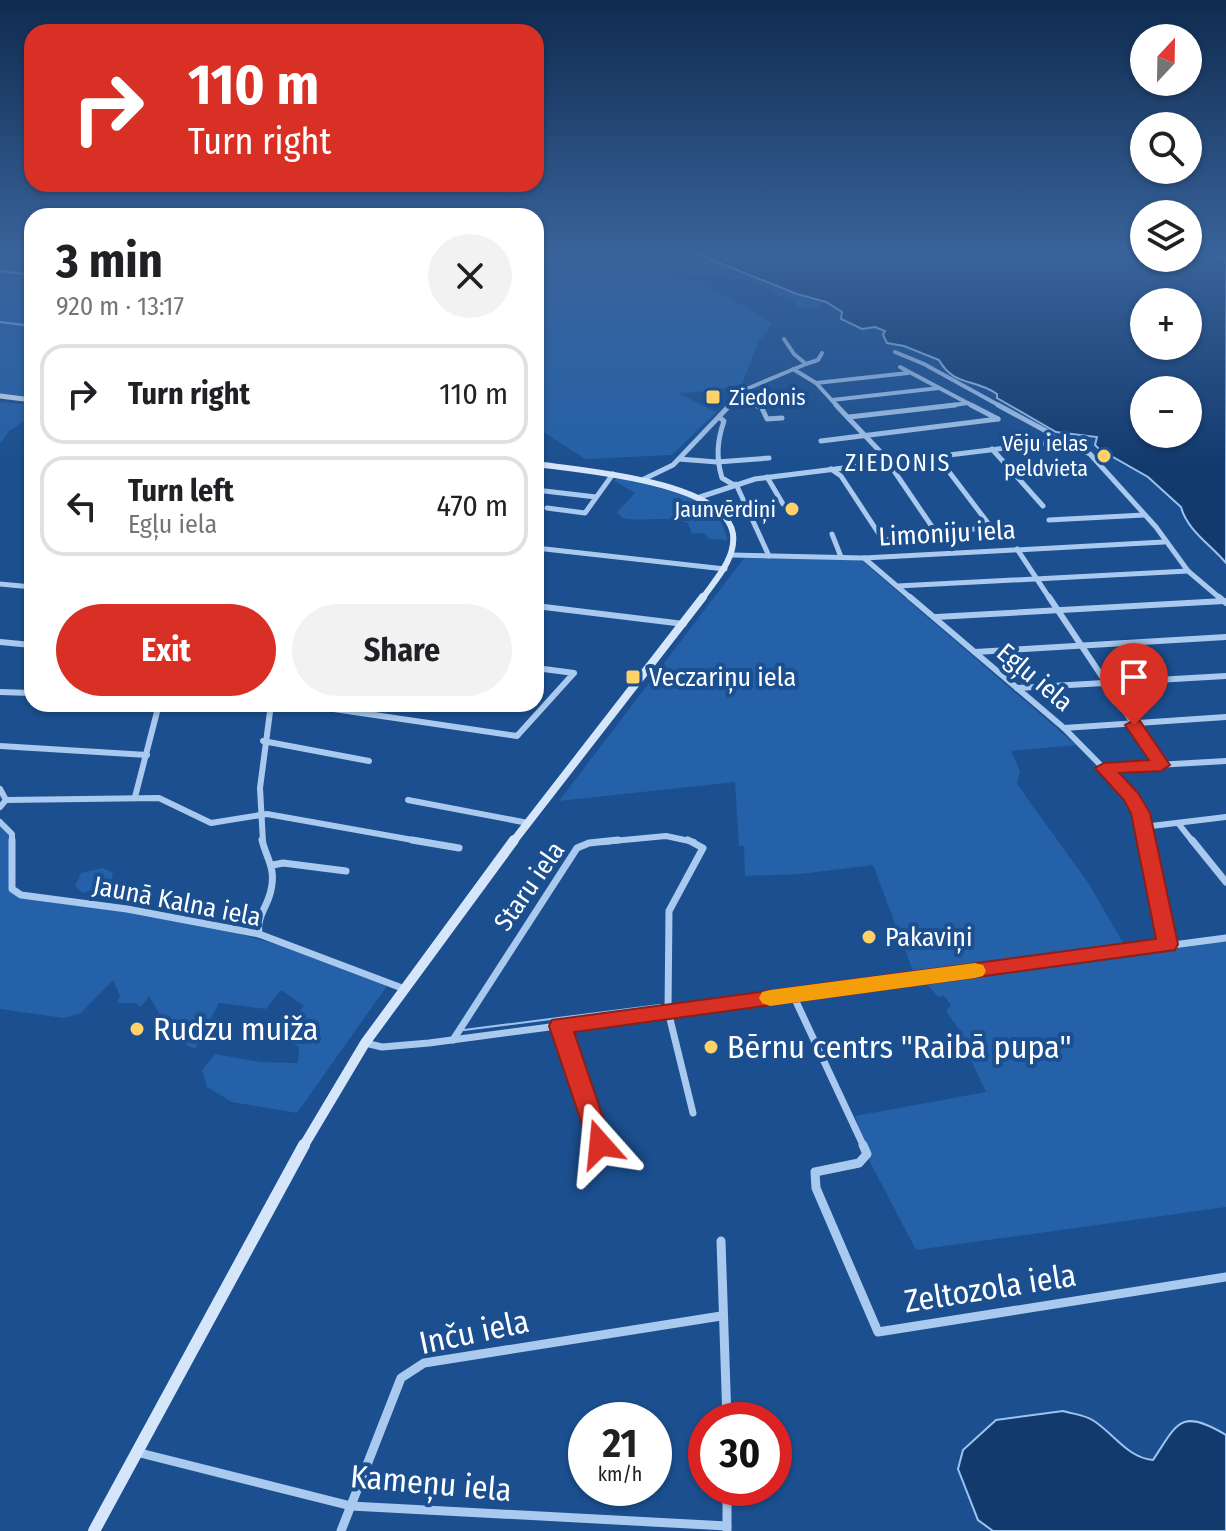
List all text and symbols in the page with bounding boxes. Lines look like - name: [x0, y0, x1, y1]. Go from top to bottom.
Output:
- north arrow: [1130, 24, 1202, 96]
- map controls: [1130, 24, 1202, 448]
- text: 110 m: [188, 52, 319, 119]
- icon: right: [56, 56, 160, 160]
- button: search: [1130, 112, 1202, 184]
- text: Turn right: [188, 120, 331, 164]
- button: layers: [1130, 200, 1202, 272]
- text: 3 min: [56, 232, 163, 290]
- button: close: [428, 234, 512, 318]
- button: +: [1130, 288, 1202, 360]
- text: 920 m · 13:17: [56, 291, 184, 322]
- icon: right: [60, 372, 104, 416]
- text: Turn right: [128, 376, 250, 412]
- text: 110 m: [439, 376, 508, 412]
- button: −: [1130, 376, 1202, 448]
- place label: Ziedonis: [729, 384, 806, 411]
- marker: Ziedonis: [704, 388, 722, 406]
- place label: Vēju ielas peldvieta: [1002, 430, 1088, 482]
- marker: Vēju ielas peldvieta: [1095, 447, 1113, 465]
- district label: ZIEDONIS: [845, 449, 951, 477]
- text: Turn left: [128, 473, 234, 509]
- icon: left: [60, 484, 104, 528]
- text: 470 m: [436, 488, 508, 524]
- place label: Jaunvērdiņi: [674, 496, 776, 524]
- marker: Jaunvērdiņi: [783, 500, 801, 518]
- text: Egļu iela: [128, 509, 217, 540]
- street label: Limoniju iela: [878, 514, 1016, 553]
- button: Exit: [56, 604, 276, 696]
- button: Share: [292, 604, 512, 696]
- street label: Egļu iela: [990, 637, 1079, 719]
- pin: [1100, 643, 1168, 725]
- icon: arrive: [1112, 655, 1156, 699]
- place label: Veczariņu iela: [649, 662, 796, 694]
- marker: Veczariņu iela: [624, 668, 642, 686]
- street label: Staru iela: [488, 836, 571, 937]
- street label: Jaunā Kalna iela: [90, 870, 263, 933]
- place label: Pakaviņi: [885, 922, 972, 954]
- marker: Pakaviņi: [860, 928, 878, 946]
- place label: Rudzu muiža: [153, 1010, 318, 1048]
- marker: Rudzu muiža: [128, 1020, 146, 1038]
- place label: Bērnu centrs "Raibā pupa": [727, 1028, 1072, 1066]
- marker: Bērnu centrs "Raibā pupa": [702, 1038, 720, 1056]
- position arrow: [558, 1102, 642, 1186]
- street label: Zeltozola iela: [901, 1256, 1079, 1320]
- street label: Inču iela: [416, 1302, 532, 1362]
- speed limit sign: 30: [688, 1402, 792, 1506]
- text: 21: [603, 1420, 637, 1468]
- street label: Kameņu iela: [349, 1457, 513, 1510]
- text: km/h: [598, 1462, 642, 1486]

